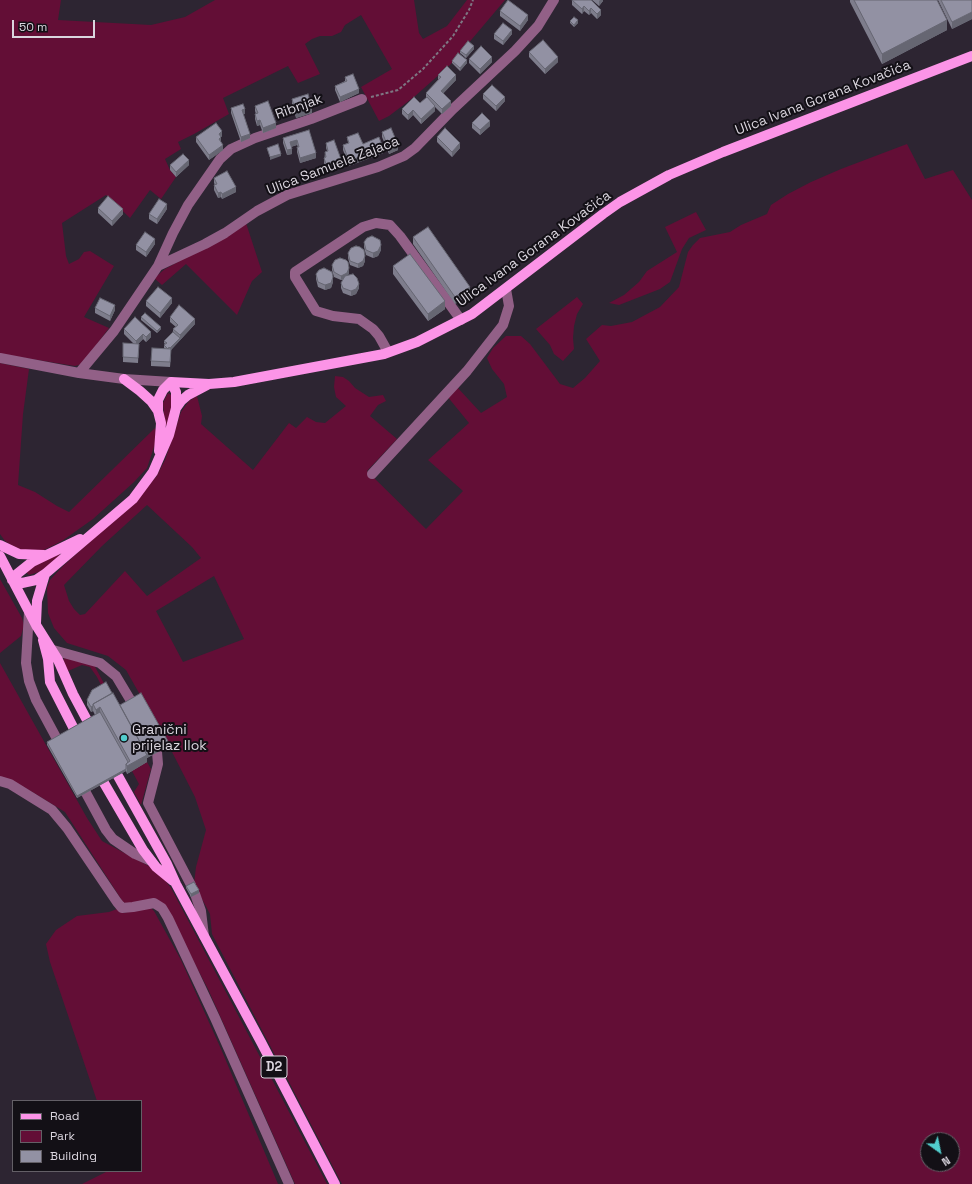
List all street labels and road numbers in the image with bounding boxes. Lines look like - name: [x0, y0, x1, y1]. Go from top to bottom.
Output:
- street label: Ulica Ivana Gorana Kovačića: [733, 57, 913, 139]
- street label: Ribnjak: [273, 91, 325, 123]
- street label: Ulica Samuela Zajaca: [264, 133, 402, 199]
- street label: Ulica Ivana Gorana Kovačića: [454, 187, 614, 311]
- road number: D2: [261, 1056, 287, 1078]

